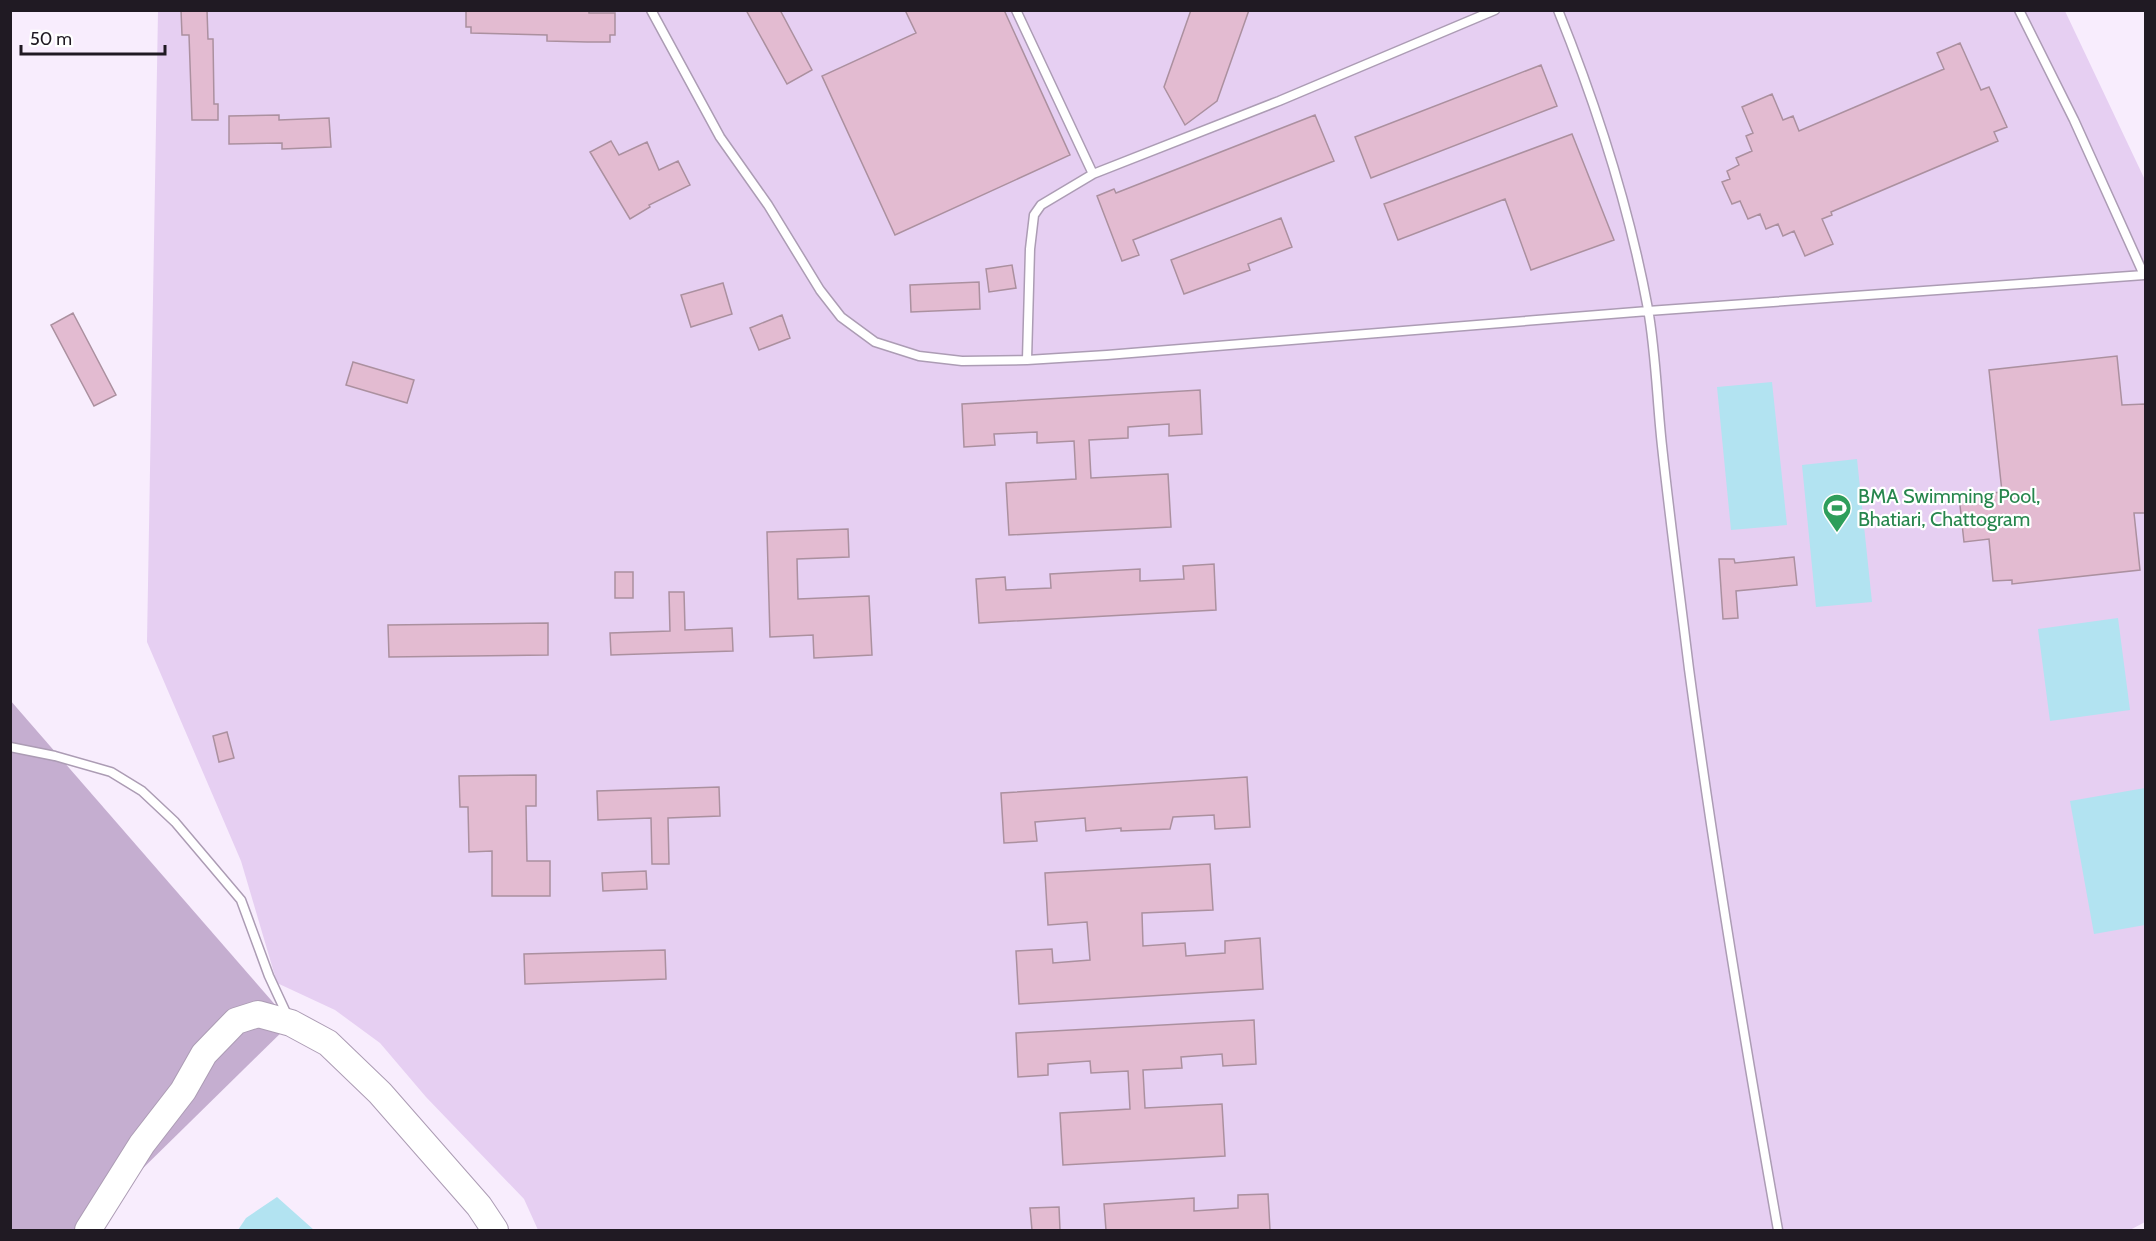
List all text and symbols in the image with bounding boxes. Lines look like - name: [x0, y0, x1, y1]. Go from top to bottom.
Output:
- scale bar: [21, 18, 165, 56]
- text: 50 m: [30, 28, 72, 50]
- place label: BMA Swimming Pool, Bhatiari, Chattogram: [1858, 484, 2040, 531]
- sports icon: BMA Swimming Pool, Bhatiari, Chattogram: [1821, 492, 1853, 534]

